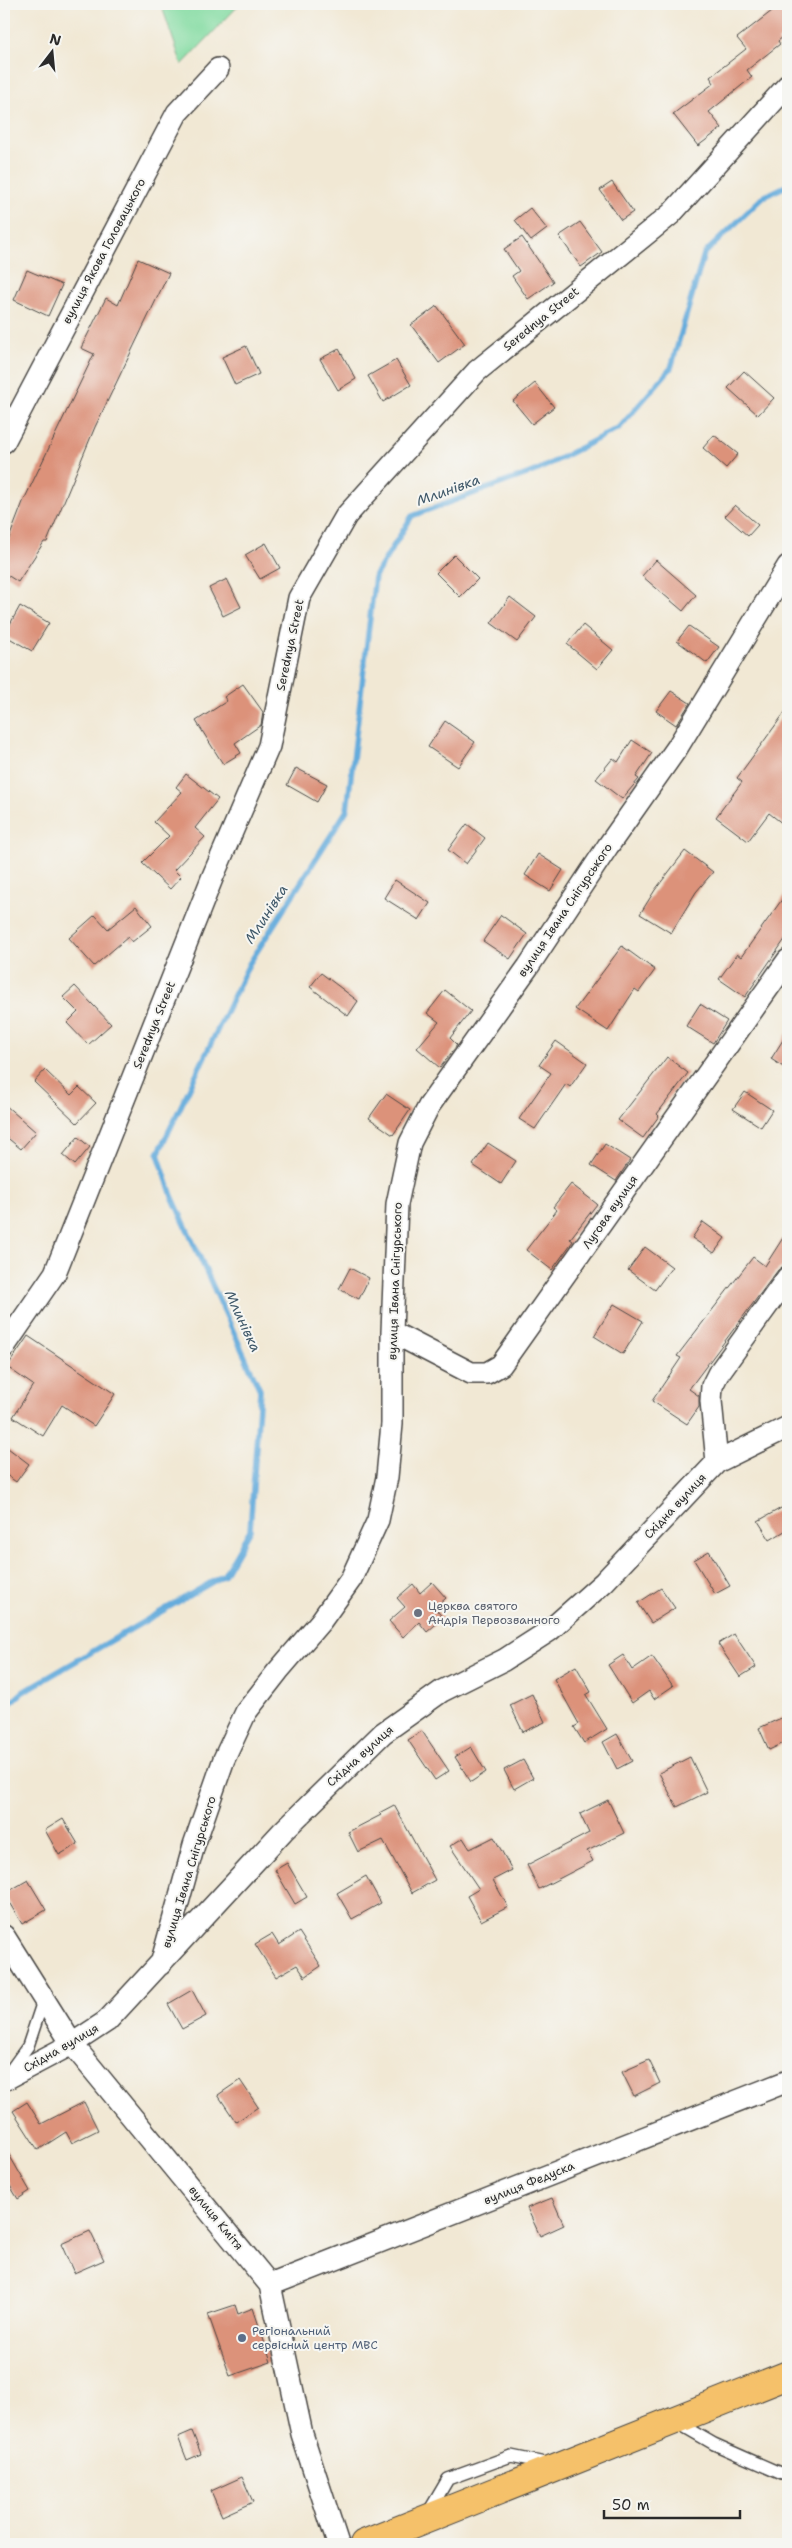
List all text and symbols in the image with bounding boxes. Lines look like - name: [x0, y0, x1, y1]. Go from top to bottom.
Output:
- north arrow: [28, 28, 78, 78]
- text: N: [48, 29, 63, 50]
- street label: вулиця Якова Головацького: [59, 175, 149, 327]
- street label: Serednya Street: [500, 283, 582, 355]
- water label: Млинівка: [414, 470, 482, 510]
- street label: Serednya Street: [272, 598, 308, 692]
- street label: вулиця Івана Снігурського: [514, 840, 616, 980]
- water label: Млинівка: [240, 881, 292, 947]
- street label: Serednya Street: [129, 979, 179, 1071]
- street label: Лугова вулиця: [579, 1172, 641, 1252]
- street label: вулиця Івана Снігурського: [384, 1202, 406, 1360]
- water label: Млинівка: [221, 1287, 265, 1355]
- street label: Східна вулиця: [640, 1470, 710, 1542]
- place label: Церква святого Андрія Первозванного: [428, 1598, 560, 1628]
- marker: Церква святого Андрія Первозванного: [412, 1607, 424, 1619]
- street label: Східна вулиця: [323, 1722, 397, 1790]
- street label: вулиця Івана Снігурського: [158, 1794, 220, 1950]
- street label: Східна вулиця: [20, 2020, 102, 2076]
- street label: вулиця Федуска: [481, 2157, 577, 2208]
- street label: вулиця Кмітя: [185, 2182, 247, 2254]
- place label: Регіональний сервісний центр МВС: [252, 2323, 378, 2353]
- marker: Регіональний сервісний центр МВС: [236, 2332, 248, 2344]
- scale bar: [604, 2488, 741, 2520]
- text: 50 m: [612, 2495, 650, 2515]

